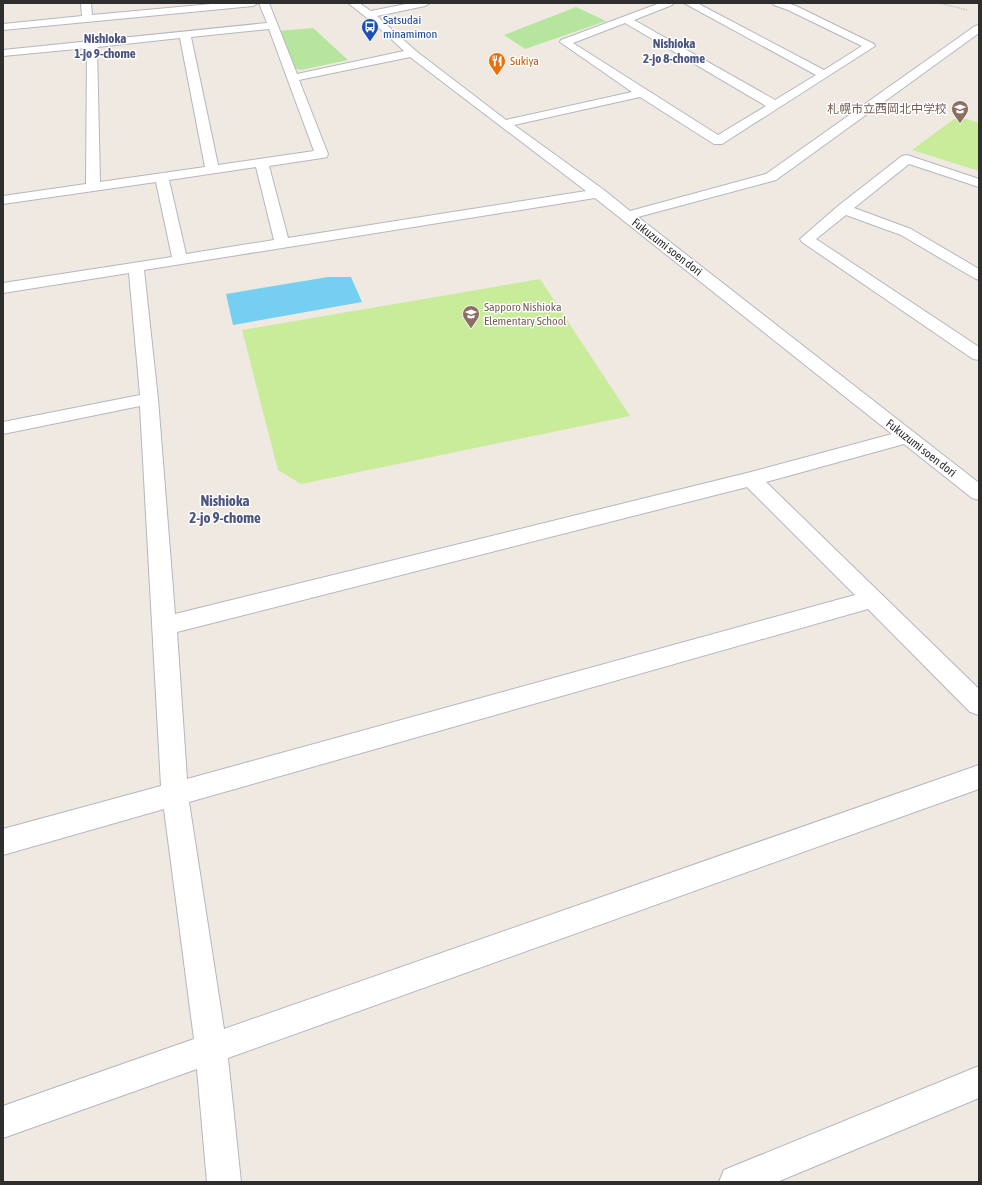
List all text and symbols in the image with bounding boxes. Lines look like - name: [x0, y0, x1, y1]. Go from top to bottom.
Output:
- place label: Satsudai minamimon: [383, 13, 437, 41]
- bus stop icon: Satsudai minamimon: [360, 17, 380, 42]
- district label: Nishioka 1-jo 9-chome: [74, 31, 136, 61]
- district label: Nishioka 2-jo 8-chome: [643, 36, 705, 66]
- restaurant icon: Sukiya: [487, 51, 507, 76]
- place label: Sukiya: [510, 54, 539, 68]
- school or university icon: 札幌市立西岡北中学校: [950, 99, 970, 124]
- place label: 札幌市立西岡北中学校: [827, 102, 947, 116]
- street label: Fukuzumi soen dori: [629, 215, 705, 279]
- place label: Sapporo Nishioka Elementary School: [484, 300, 567, 328]
- school or university icon: Sapporo Nishioka Elementary School: [461, 304, 481, 329]
- street label: Fukuzumi soen dori: [883, 416, 959, 480]
- district label: Nishioka 2-jo 9-chome: [189, 492, 261, 526]

